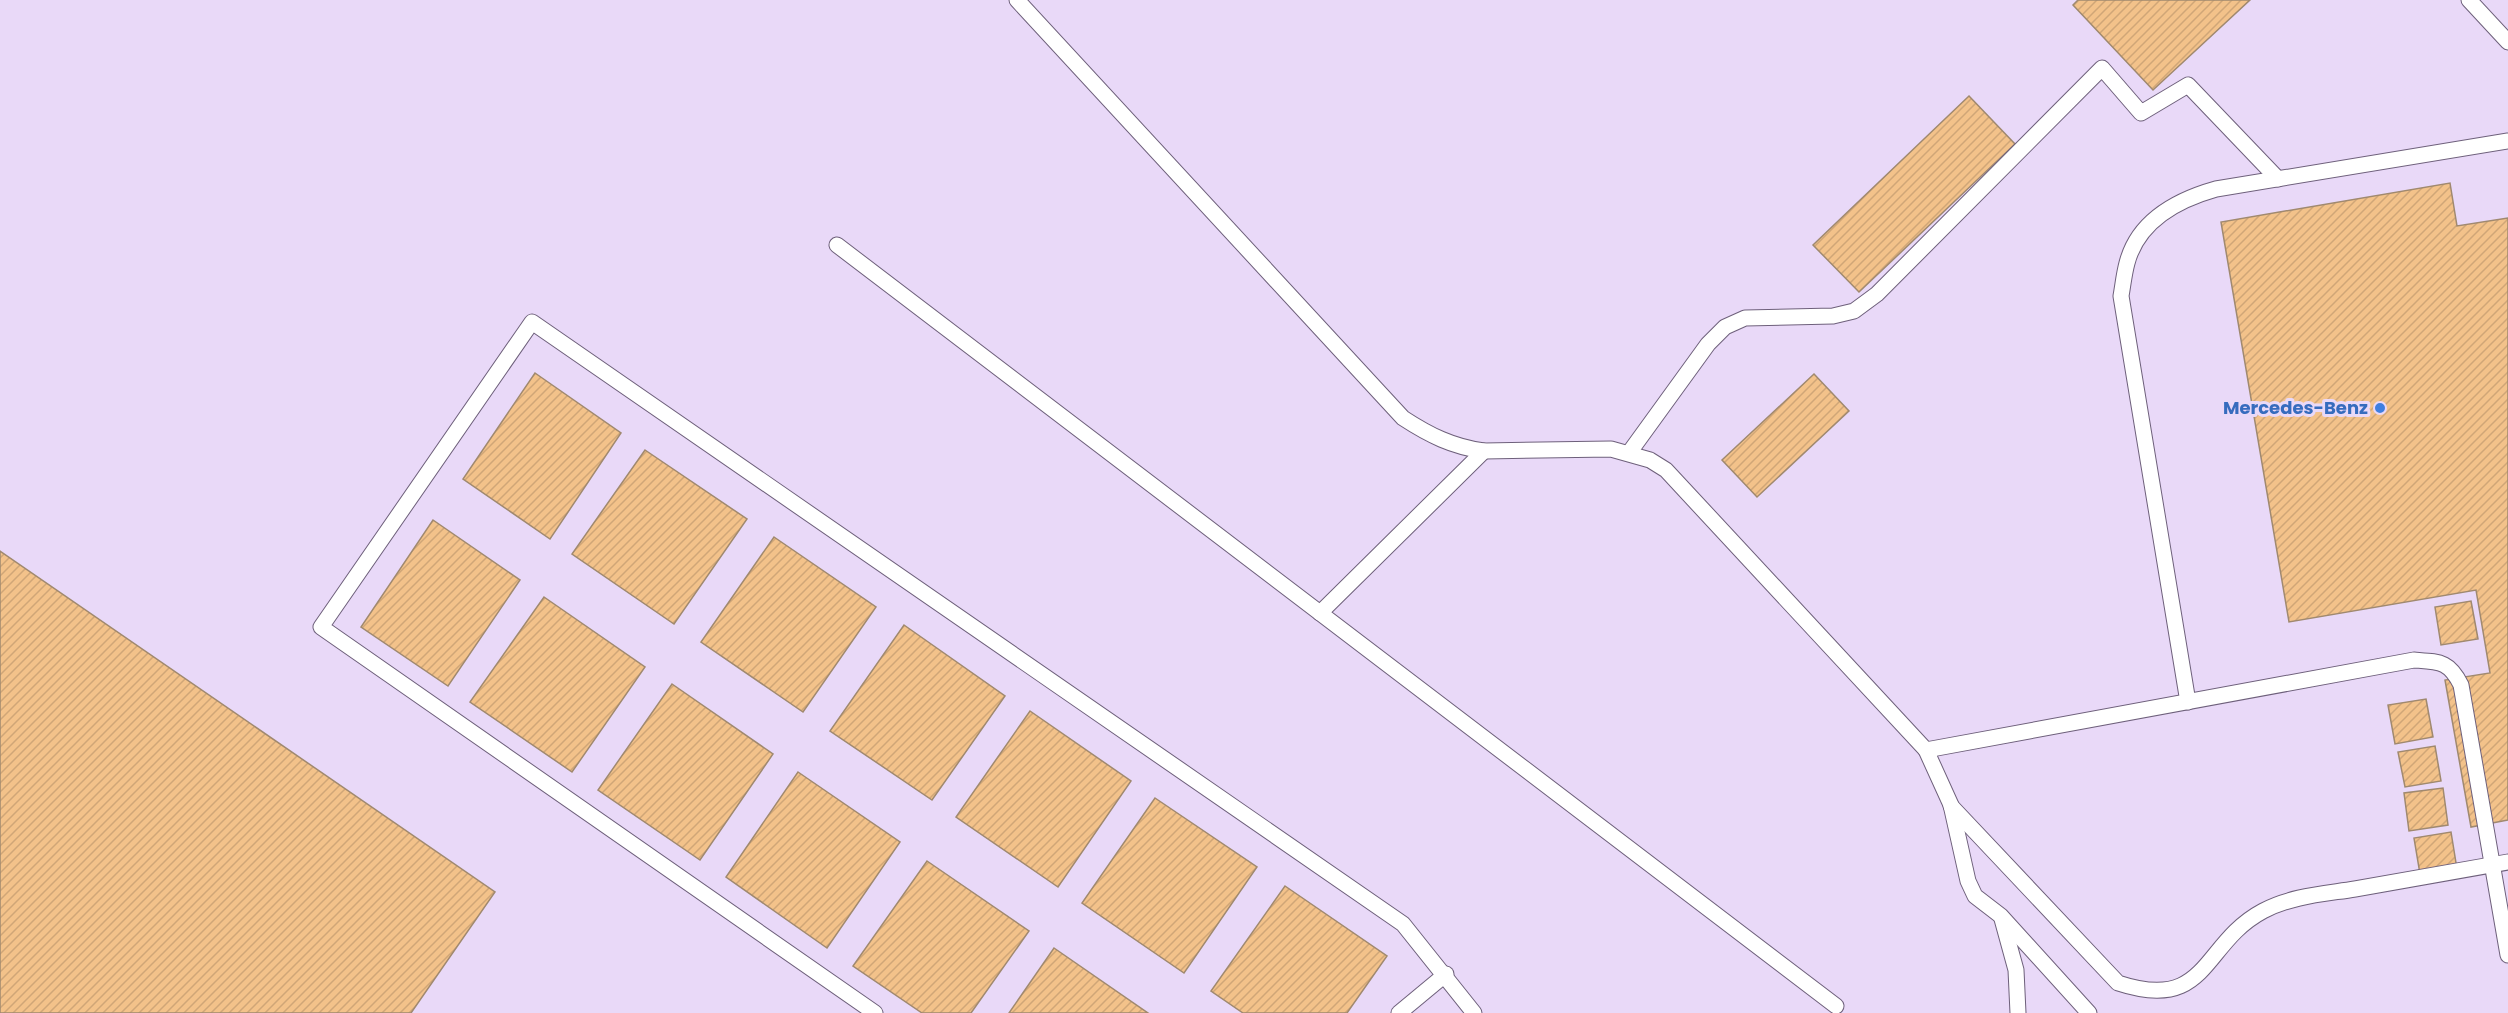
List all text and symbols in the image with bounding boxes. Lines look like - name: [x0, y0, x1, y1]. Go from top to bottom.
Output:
- place label: Mercedes-Benz: [2223, 395, 2368, 420]
- marker: Mercedes-Benz: [2373, 401, 2387, 415]

